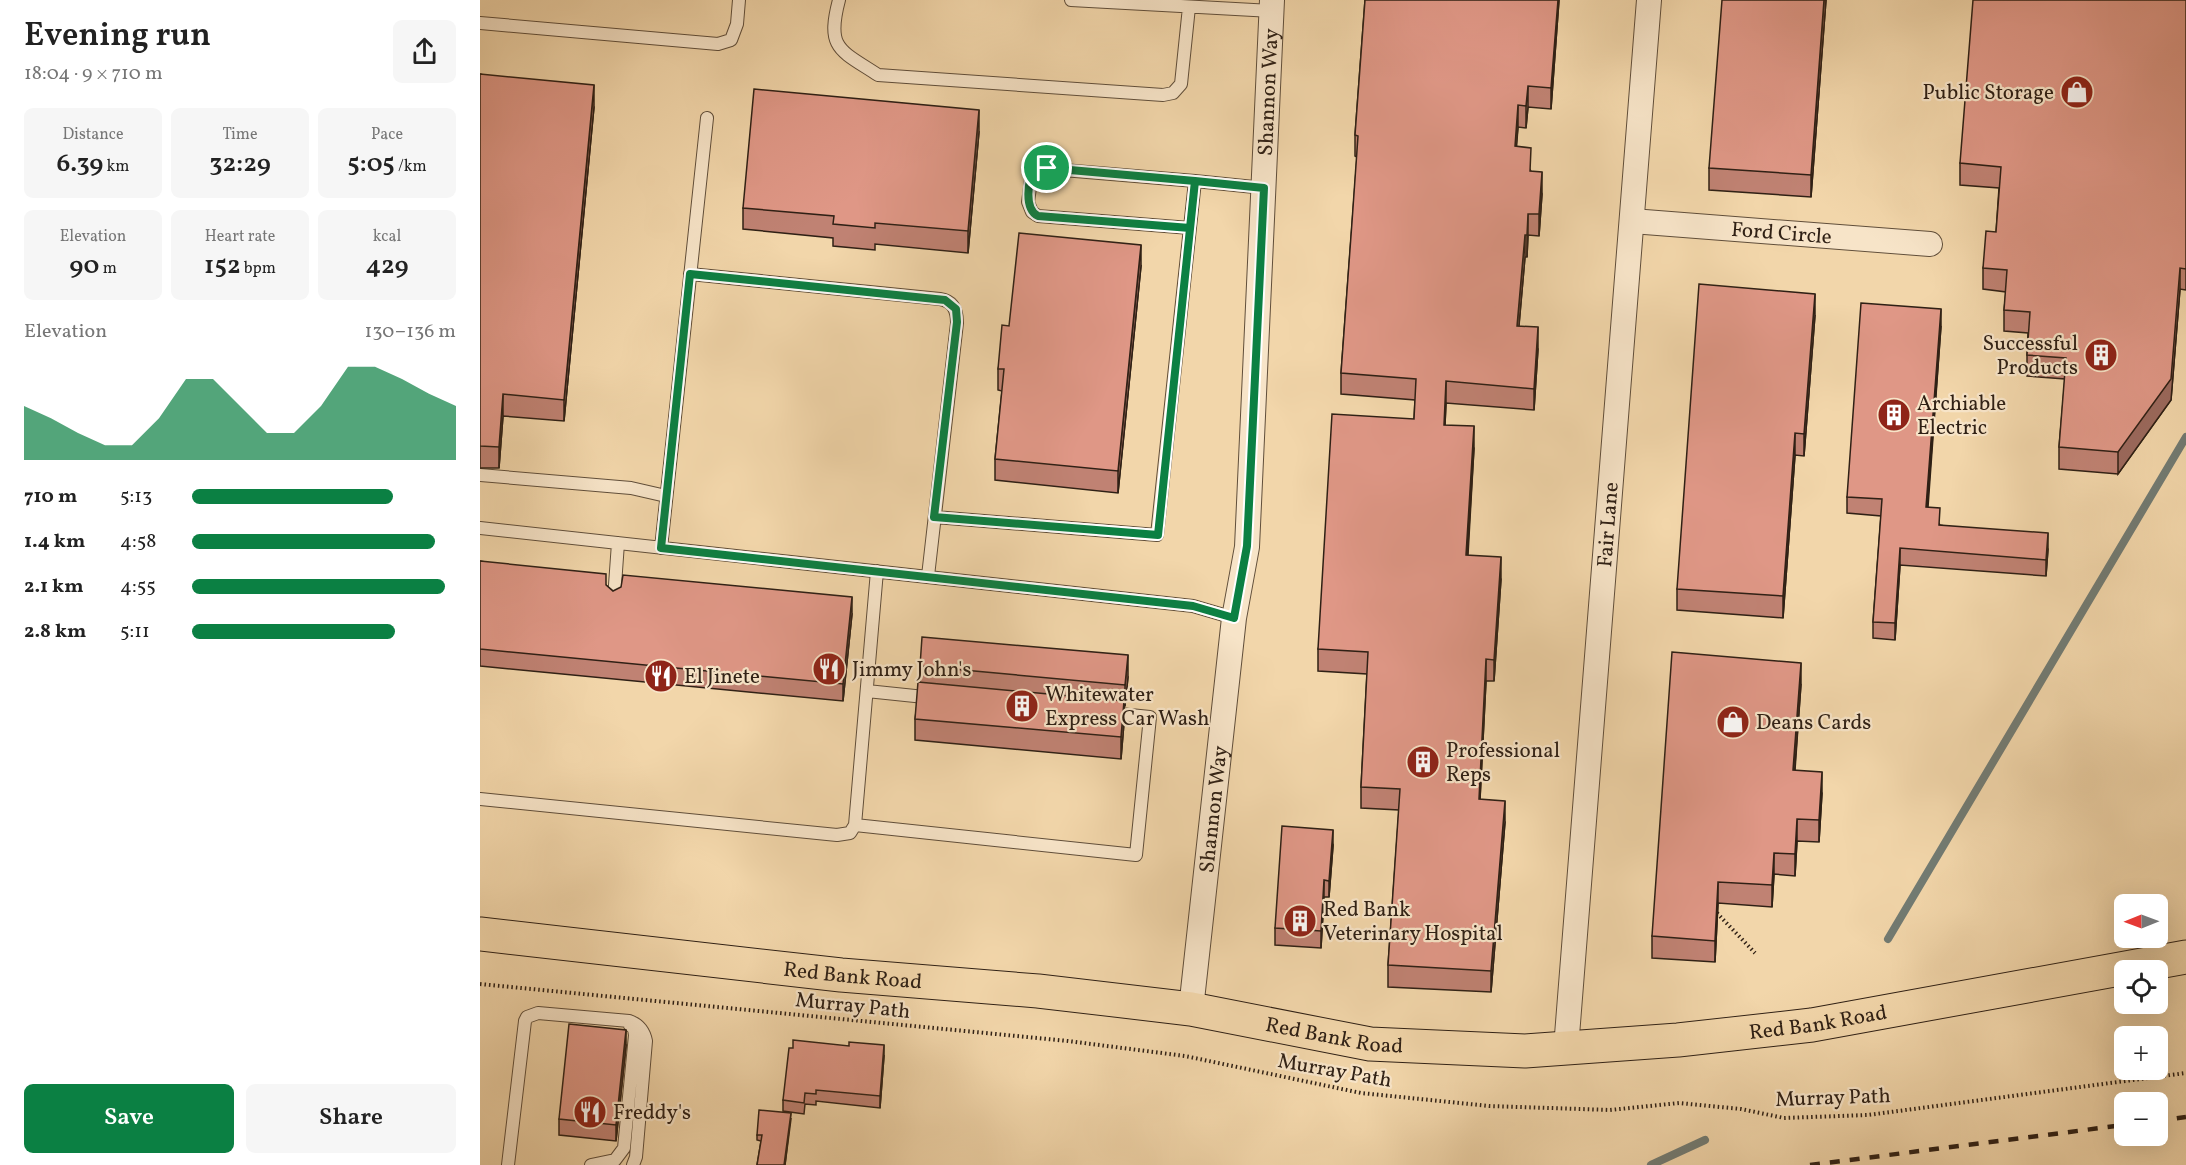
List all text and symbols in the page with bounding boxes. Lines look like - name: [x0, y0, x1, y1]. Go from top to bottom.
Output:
- text: Evening run: [24, 14, 211, 60]
- button: share: [393, 20, 456, 83]
- street label: Shannon Way: [1252, 27, 1287, 157]
- text: 18:04 · 9 × 710 m: [24, 60, 163, 88]
- shop icon: Public Storage: [2059, 74, 2095, 110]
- place label: Public Storage: [1923, 79, 2054, 108]
- text: Distance: [62, 124, 124, 146]
- text: Time: [222, 124, 258, 146]
- text: Pace: [371, 124, 403, 146]
- pin: [1021, 142, 1072, 193]
- text: 6.39: [57, 146, 103, 182]
- text: 32:29: [209, 146, 271, 182]
- text: 5:05: [347, 146, 395, 182]
- icon: arrive: [1030, 151, 1063, 184]
- text: km: [103, 156, 130, 178]
- text: /km: [395, 156, 427, 178]
- street label: Ford Circle: [1730, 216, 1833, 252]
- text: Elevation: [60, 226, 126, 248]
- text: Heart rate: [205, 226, 275, 248]
- text: kcal: [373, 226, 401, 248]
- text: 90: [69, 248, 99, 284]
- text: 152: [204, 248, 241, 284]
- text: 429: [365, 248, 409, 284]
- text: m: [99, 258, 117, 280]
- text: bpm: [241, 258, 276, 280]
- text: Elevation: [24, 318, 107, 346]
- text: 130–136 m: [365, 318, 456, 346]
- place label: Successful Products: [1983, 330, 2078, 383]
- building icon: Successful Products: [2083, 337, 2119, 373]
- place label: Archiable Electric: [1917, 390, 2006, 443]
- building icon: Archiable Electric: [1876, 397, 1912, 433]
- street label: Fair Lane: [1591, 481, 1627, 568]
- text: 710 m: [24, 483, 77, 511]
- text: 5:13: [120, 483, 152, 511]
- text: 1.4 km: [24, 528, 85, 556]
- text: 4:58: [120, 528, 156, 556]
- text: 2.1 km: [24, 573, 84, 601]
- text: 4:55: [120, 573, 156, 601]
- text: 2.8 km: [24, 618, 86, 646]
- text: 5:11: [120, 618, 150, 646]
- restaurant icon: Jimmy John's: [811, 651, 847, 687]
- place label: Jimmy John's: [852, 656, 972, 685]
- restaurant icon: El Jinete: [643, 658, 679, 694]
- place label: El Jinete: [684, 663, 760, 692]
- place label: Whitewater Express Car Wash: [1045, 681, 1210, 734]
- building icon: Whitewater Express Car Wash: [1004, 688, 1040, 724]
- shop icon: Deans Cards: [1715, 704, 1751, 740]
- place label: Deans Cards: [1756, 709, 1871, 738]
- place label: Professional Reps: [1446, 737, 1560, 790]
- street label: Shannon Way: [1193, 744, 1236, 874]
- building icon: Professional Reps: [1405, 744, 1441, 780]
- north arrow: [2114, 894, 2168, 948]
- map controls: [2114, 894, 2168, 1146]
- place label: Red Bank Veterinary Hospital: [1323, 896, 1503, 949]
- building icon: Red Bank Veterinary Hospital: [1282, 903, 1318, 939]
- street label: Red Bank Road: [782, 956, 923, 998]
- button: locate: [2114, 960, 2168, 1014]
- street label: Murray Path: [794, 986, 912, 1027]
- street label: Red Bank Road: [1748, 999, 1889, 1048]
- street label: Red Bank Road: [1263, 1011, 1404, 1061]
- button: +: [2114, 1026, 2168, 1080]
- street label: Murray Path: [1275, 1047, 1394, 1096]
- street label: Murray Path: [1775, 1082, 1891, 1115]
- button: Save: [24, 1084, 234, 1153]
- button: Share: [246, 1084, 456, 1153]
- button: −: [2114, 1092, 2168, 1146]
- restaurant icon: Freddy's: [572, 1094, 608, 1130]
- place label: Freddy's: [613, 1099, 691, 1128]

